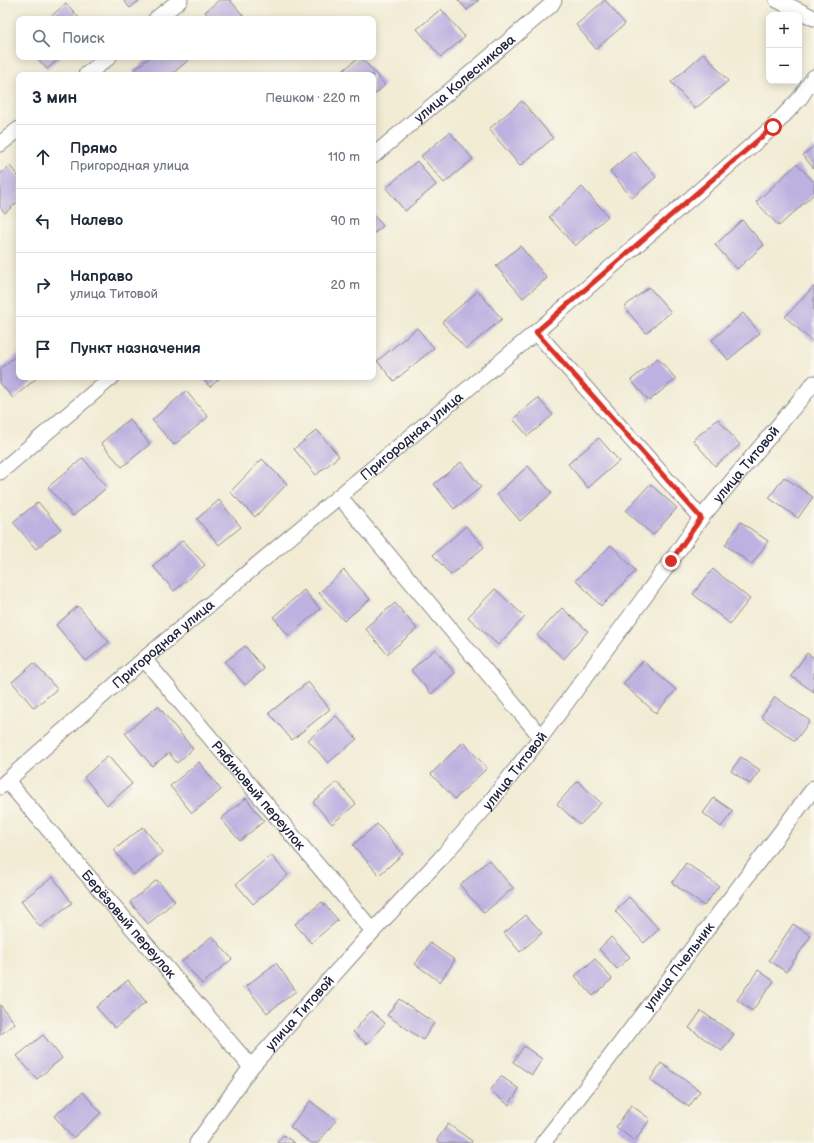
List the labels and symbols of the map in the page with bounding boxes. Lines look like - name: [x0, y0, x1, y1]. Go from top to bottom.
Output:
- street label: улица Колесникова: [410, 30, 519, 126]
- route start: [764, 118, 782, 136]
- street label: Пригородная улица: [357, 388, 467, 484]
- street label: улица Титовой: [709, 423, 783, 506]
- route end: [662, 552, 680, 570]
- street label: Пригородная улица: [109, 595, 218, 692]
- street label: улица Титовой: [479, 728, 551, 813]
- street label: Рябиновый переулок: [208, 737, 310, 854]
- street label: Берёзовый переулок: [78, 866, 180, 982]
- street label: улица Пчельник: [640, 918, 718, 1014]
- street label: улица Титовой: [262, 972, 338, 1054]

